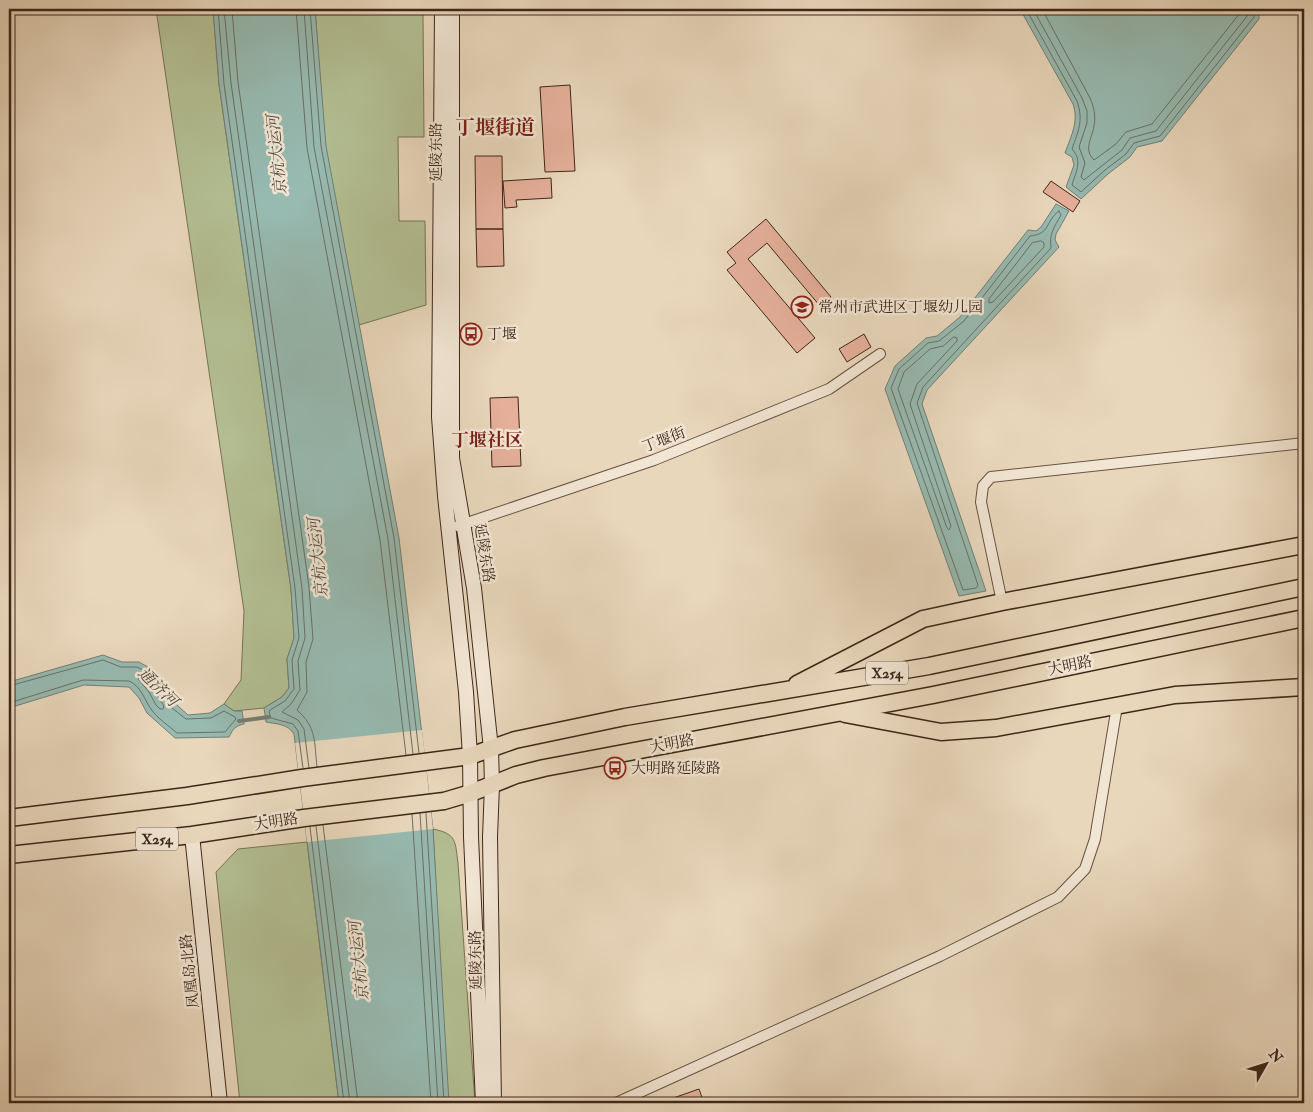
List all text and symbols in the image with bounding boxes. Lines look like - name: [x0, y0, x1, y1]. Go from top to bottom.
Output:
- water label: 京杭大运河: [263, 111, 291, 196]
- district label: 丁堰街道: [455, 115, 535, 140]
- street label: 延陵东路: [427, 122, 446, 182]
- school or university icon: 常州市武进区丁堰幼儿园: [790, 295, 814, 319]
- place label: 常州市武进区丁堰幼儿园: [818, 298, 983, 317]
- bus stop icon: 丁堰: [459, 322, 483, 346]
- place label: 丁堰: [487, 325, 517, 344]
- street label: 丁堰街: [640, 423, 688, 457]
- district label: 丁堰社区: [451, 429, 523, 452]
- water label: 京杭大运河: [304, 514, 332, 599]
- street label: 延陵东路: [470, 522, 498, 584]
- street label: 大明路: [1046, 652, 1094, 680]
- road number: X254: [866, 661, 908, 684]
- water label: 通济河: [134, 663, 184, 713]
- street label: 大明路: [648, 730, 696, 758]
- bus stop icon: 大明路延陵路: [603, 756, 627, 780]
- place label: 大明路延陵路: [631, 759, 721, 778]
- street label: 大明路: [252, 809, 300, 835]
- road number: X254: [136, 828, 178, 851]
- water label: 京杭大运河: [345, 917, 373, 1002]
- street label: 延陵东路: [466, 930, 486, 990]
- street label: 凤凰岛北路: [177, 933, 203, 1009]
- north arrow: [1240, 1040, 1290, 1090]
- text: N: [1265, 1045, 1287, 1067]

